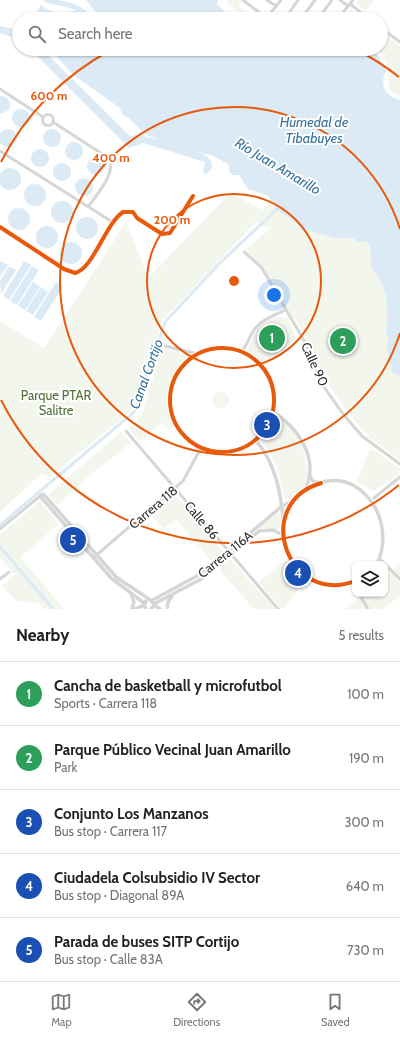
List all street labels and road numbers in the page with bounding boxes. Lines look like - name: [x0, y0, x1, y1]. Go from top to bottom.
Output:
- street label: Calle 90: [298, 340, 332, 388]
- street label: Carrera 118: [125, 482, 181, 532]
- street label: Calle 86: [181, 498, 223, 542]
- street label: Carrera 116A: [194, 527, 256, 581]

